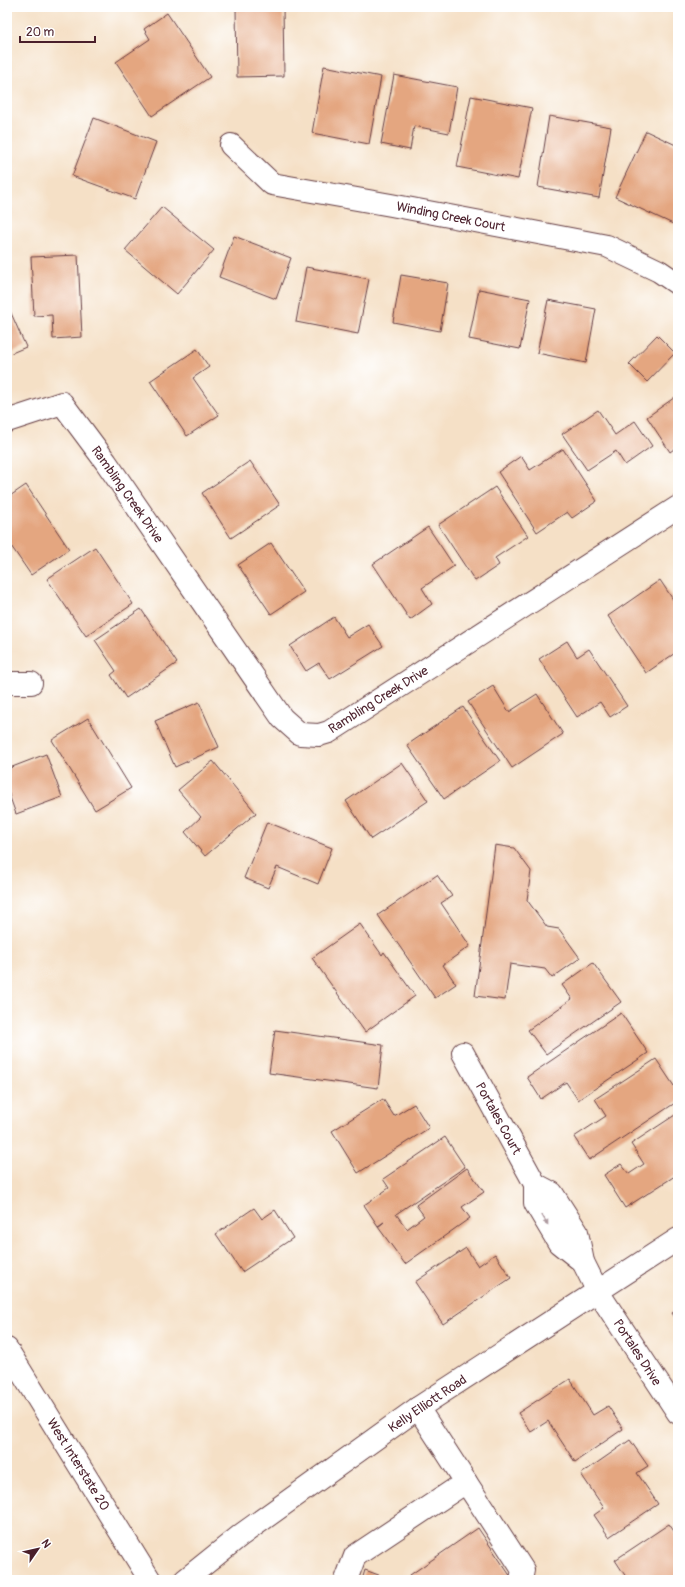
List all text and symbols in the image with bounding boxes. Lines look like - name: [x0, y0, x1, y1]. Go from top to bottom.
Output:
- scale bar: [20, 18, 95, 44]
- text: 20 m: [26, 25, 55, 40]
- street label: Winding Creek Court: [395, 199, 507, 236]
- street label: Rambling Creek Drive: [88, 443, 167, 547]
- street label: Rambling Creek Drive: [326, 662, 432, 737]
- street label: Portales Court: [472, 1080, 525, 1158]
- one-way arrow: [542, 1214, 549, 1226]
- street label: Portales Drive: [610, 1316, 665, 1389]
- street label: Kelly Elliott Road: [385, 1372, 470, 1436]
- street label: West Interstate 20: [43, 1415, 113, 1514]
- north arrow: [18, 1529, 58, 1569]
- text: N: [38, 1537, 54, 1551]

